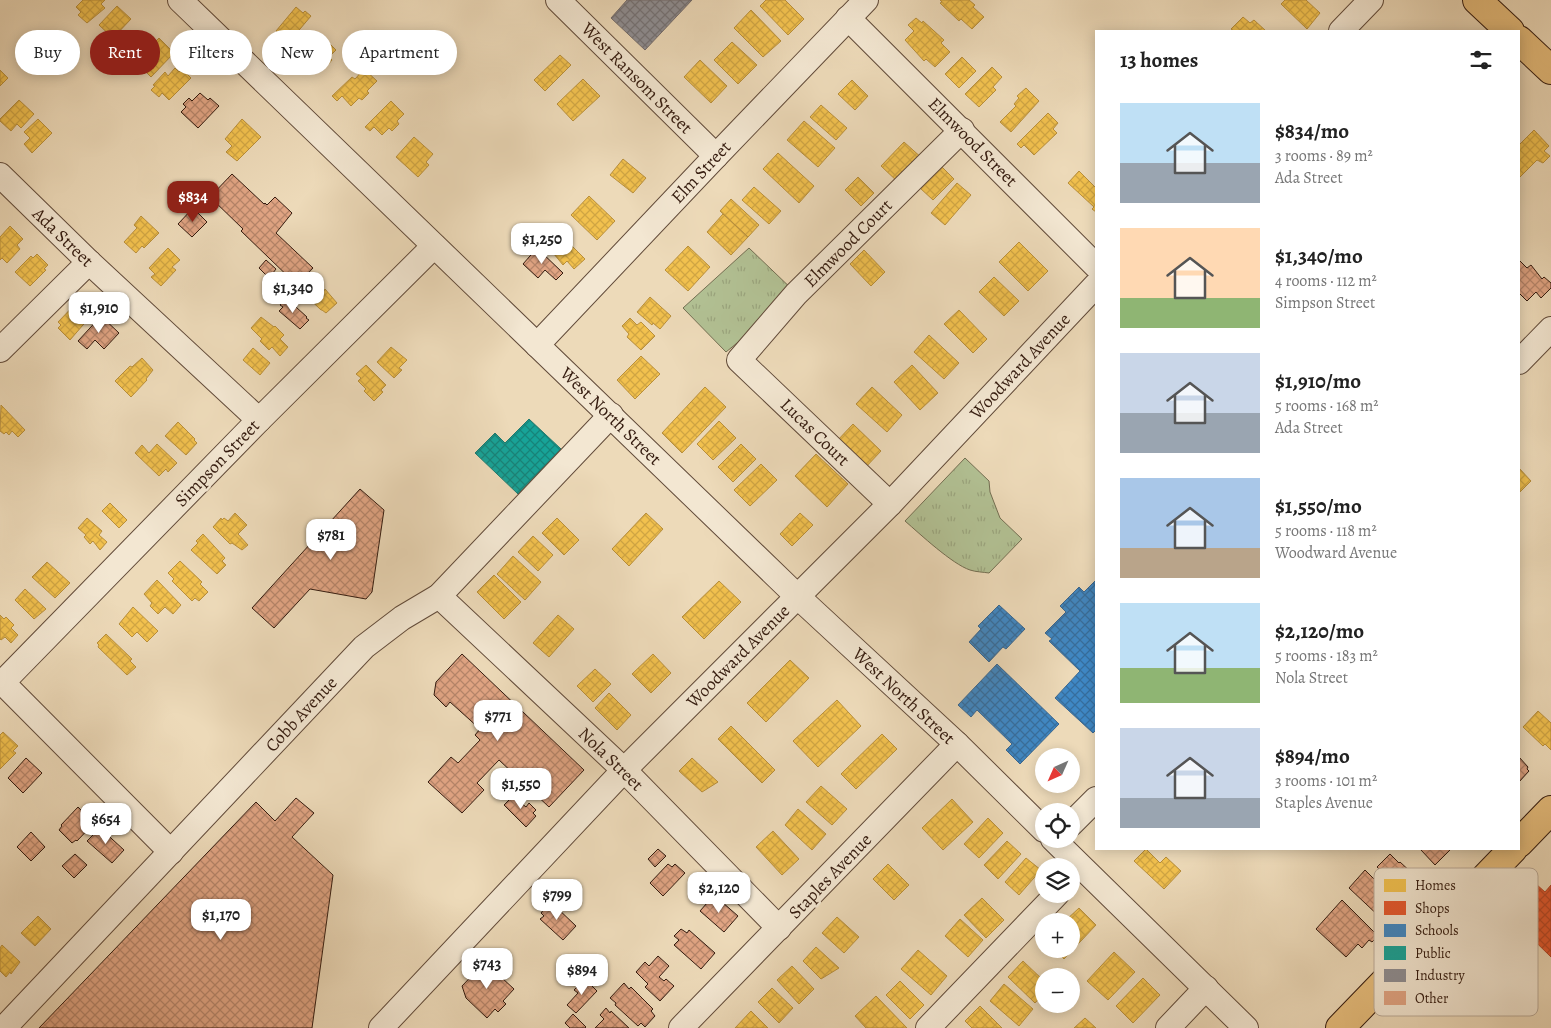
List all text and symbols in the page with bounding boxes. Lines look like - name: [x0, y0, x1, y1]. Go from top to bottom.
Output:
- street label: West Ransom Street: [575, 16, 698, 139]
- chip: Buy: [15, 30, 80, 75]
- chip: Rent: [90, 30, 160, 75]
- chip: Filters: [170, 30, 252, 75]
- chip: New: [262, 30, 332, 75]
- chip: Apartment: [342, 30, 457, 75]
- text: 13 homes: [1120, 46, 1198, 74]
- icon: filters: [1467, 46, 1495, 74]
- street label: Elmwood Street: [923, 92, 1023, 192]
- text: $834/mo: [1275, 117, 1349, 145]
- icon: home: [1160, 123, 1220, 183]
- street label: Elm Street: [666, 135, 736, 209]
- text: 3 rooms · 89 m²: [1275, 145, 1373, 167]
- text: Ada Street: [1275, 167, 1343, 189]
- pin: $834: [163, 180, 223, 223]
- text: $834: [178, 186, 208, 208]
- street label: Elmwood Court: [799, 194, 897, 292]
- street label: Ada Street: [27, 201, 99, 272]
- pin: $1,250: [501, 222, 583, 265]
- text: $1,250: [522, 228, 562, 250]
- text: $1,340/mo: [1275, 242, 1363, 270]
- icon: home: [1160, 248, 1220, 308]
- text: 4 rooms · 112 m²: [1275, 270, 1377, 292]
- pin: $1,340: [252, 272, 334, 314]
- text: $1,340: [273, 277, 313, 299]
- pin: $1,910: [58, 292, 140, 334]
- text: Simpson Street: [1275, 292, 1375, 314]
- text: $1,910: [80, 297, 118, 319]
- street label: Woodward Avenue: [964, 308, 1076, 425]
- street label: West North Street: [554, 361, 667, 471]
- text: $1,910/mo: [1275, 367, 1361, 395]
- icon: home: [1160, 373, 1220, 433]
- street label: Lucas Court: [775, 393, 855, 471]
- text: 5 rooms · 168 m²: [1275, 395, 1379, 417]
- street label: Simpson Street: [169, 414, 265, 512]
- text: Ada Street: [1275, 417, 1343, 439]
- text: $1,550/mo: [1275, 492, 1362, 520]
- icon: home: [1160, 498, 1220, 558]
- pin: $781: [301, 518, 361, 561]
- text: 5 rooms · 118 m²: [1275, 520, 1377, 542]
- text: $781: [317, 524, 345, 546]
- text: Woodward Avenue: [1275, 542, 1397, 564]
- street label: Woodward Avenue: [680, 599, 795, 714]
- text: $2,120/mo: [1275, 617, 1364, 645]
- icon: home: [1160, 623, 1220, 683]
- street label: West North Street: [847, 642, 961, 750]
- text: 5 rooms · 183 m²: [1275, 645, 1378, 667]
- text: Nola Street: [1275, 667, 1348, 689]
- street label: Cobb Avenue: [260, 671, 342, 757]
- pin: $771: [468, 700, 528, 742]
- text: $771: [485, 705, 511, 727]
- street label: Nola Street: [573, 722, 649, 796]
- text: $894/mo: [1275, 742, 1350, 770]
- north arrow: [1035, 748, 1080, 792]
- map controls: [1035, 748, 1080, 1013]
- icon: home: [1160, 748, 1220, 808]
- pin: $1,550: [480, 768, 562, 810]
- text: 3 rooms · 101 m²: [1275, 770, 1377, 792]
- text: $1,550: [501, 773, 541, 795]
- text: Staples Avenue: [1275, 792, 1373, 814]
- pin: $654: [76, 802, 136, 845]
- button: locate: [1035, 803, 1080, 848]
- text: $654: [91, 808, 121, 830]
- street label: Staples Avenue: [783, 828, 877, 924]
- button: layers: [1035, 858, 1080, 903]
- legend: [1374, 868, 1538, 1016]
- pin: $2,120: [678, 872, 760, 914]
- text: Homes: [1415, 876, 1456, 895]
- text: $2,120: [699, 877, 740, 899]
- pin: $799: [527, 878, 587, 921]
- text: $799: [542, 884, 572, 906]
- pin: $1,170: [180, 898, 262, 941]
- text: Shops: [1415, 899, 1450, 918]
- text: $1,170: [202, 904, 240, 926]
- button: +: [1035, 913, 1080, 958]
- text: Schools: [1415, 921, 1459, 940]
- text: Public: [1415, 944, 1451, 963]
- pin: $743: [457, 948, 517, 990]
- text: $743: [473, 953, 501, 975]
- pin: $894: [552, 954, 612, 996]
- text: $894: [567, 959, 597, 981]
- text: Industry: [1415, 966, 1465, 985]
- button: −: [1035, 968, 1080, 1013]
- text: Other: [1415, 989, 1449, 1008]

